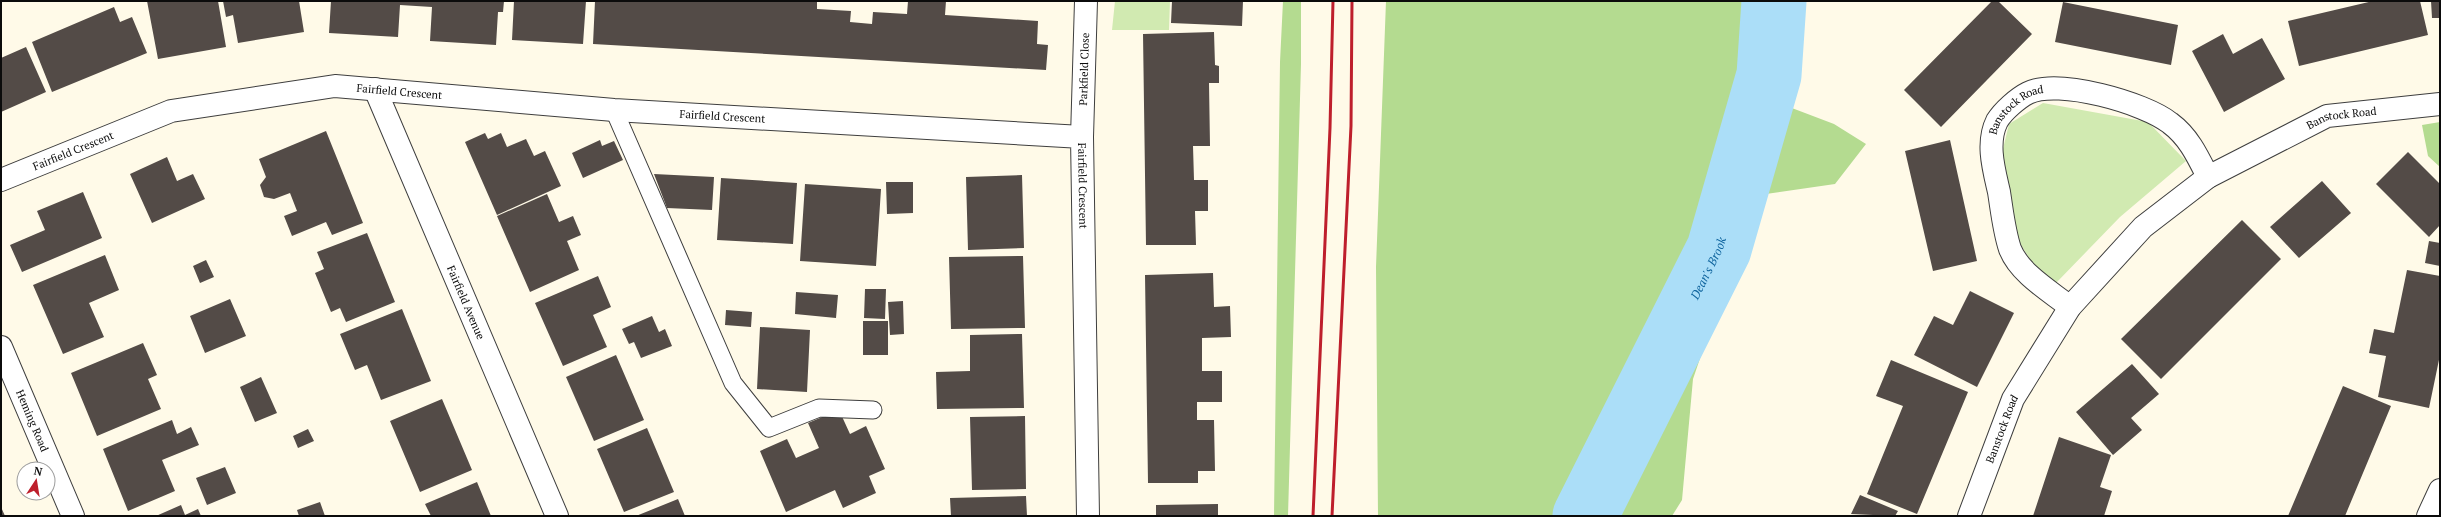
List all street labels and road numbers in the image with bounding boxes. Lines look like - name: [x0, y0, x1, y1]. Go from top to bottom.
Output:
- street label: Parkfield Close: [1076, 32, 1092, 106]
- street label: Fairfield Crescent: [356, 81, 443, 102]
- street label: Banstock Road: [1986, 82, 2044, 136]
- street label: Banstock Road: [2304, 104, 2377, 132]
- street label: Fairfield Crescent: [679, 107, 766, 126]
- street label: Fairfield Crescent: [31, 128, 116, 173]
- street label: Fairfield Crescent: [1075, 143, 1090, 229]
- street label: Fairfield Avenue: [444, 263, 488, 342]
- street label: Heming Road: [13, 388, 52, 454]
- street label: Banstock Road: [1983, 392, 2021, 465]

